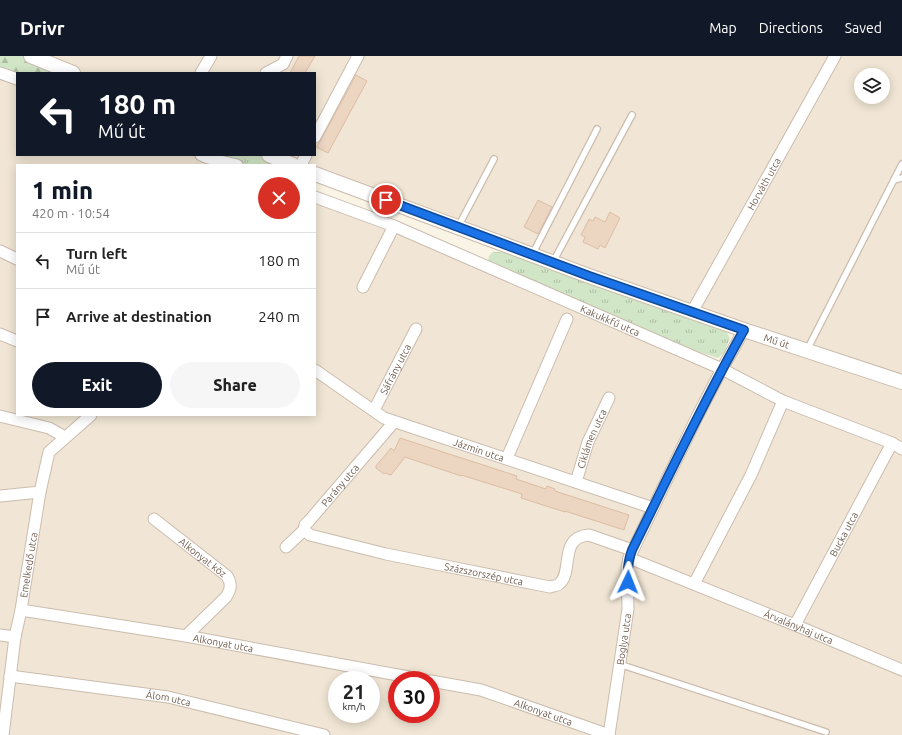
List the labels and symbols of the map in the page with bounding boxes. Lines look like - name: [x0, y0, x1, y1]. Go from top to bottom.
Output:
- street label: Horváth utca: [745, 156, 783, 212]
- pin: [369, 183, 403, 217]
- street label: Kakukkfű utca: [579, 303, 641, 338]
- street label: Mű út: [762, 332, 791, 351]
- street label: Sáfrány utca: [378, 342, 413, 396]
- street label: Ciklámen utca: [575, 408, 609, 470]
- street label: Jázmin utca: [452, 437, 506, 464]
- street label: Parány utca: [319, 462, 361, 509]
- street label: Bucka utca: [828, 510, 860, 558]
- street label: Emelkedő utca: [18, 531, 39, 599]
- street label: Alkonyat köz: [177, 536, 229, 580]
- street label: Százszorszép utca: [443, 561, 524, 587]
- position arrow: [607, 561, 649, 603]
- street label: Árvalányhaj utca: [762, 607, 835, 646]
- street label: Boglya utca: [615, 613, 633, 666]
- street label: Alkonyat utca: [192, 632, 254, 654]
- speed limit sign: 30: [388, 671, 440, 723]
- street label: Álom utca: [145, 688, 192, 708]
- street label: Alkonyat utca: [513, 697, 574, 728]

